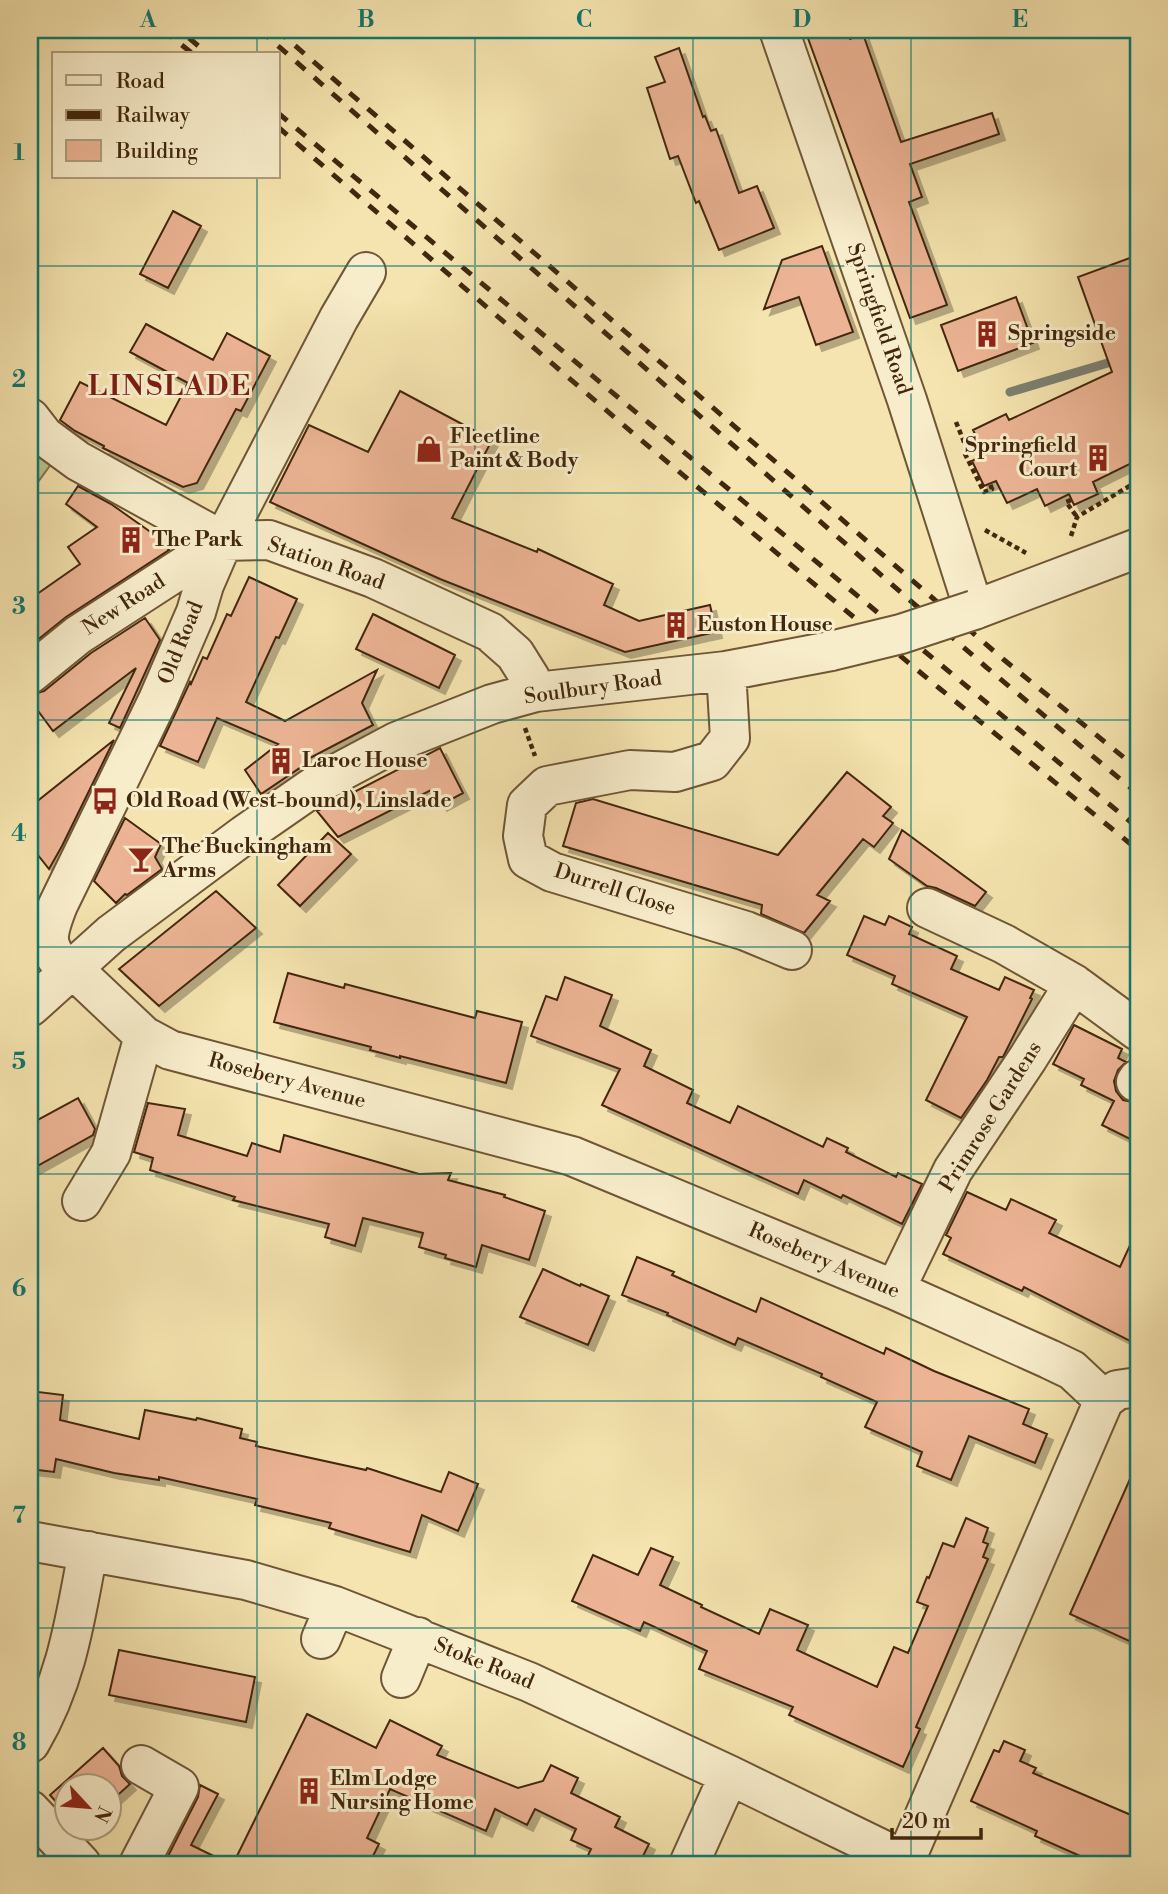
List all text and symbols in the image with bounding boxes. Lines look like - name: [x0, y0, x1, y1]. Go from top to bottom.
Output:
- text: A: [139, 6, 157, 34]
- text: B: [357, 6, 375, 34]
- text: C: [576, 6, 592, 34]
- text: D: [793, 6, 811, 34]
- text: E: [1012, 6, 1028, 34]
- legend: [52, 52, 280, 178]
- text: Road: [116, 69, 165, 95]
- text: Railway: [116, 103, 191, 129]
- text: 1: [13, 139, 25, 167]
- text: Building: [115, 139, 198, 165]
- street label: Springfield Road: [841, 240, 917, 398]
- building icon: Springside: [972, 319, 1002, 349]
- place label: Springside: [1008, 321, 1116, 347]
- text: 2: [12, 366, 26, 394]
- district label: LINSLADE: [88, 369, 252, 404]
- place label: Fleetline Paint & Body: [450, 424, 579, 474]
- place label: Springfield Court: [965, 433, 1078, 483]
- shop icon: Fleetline Paint & Body: [414, 434, 444, 464]
- building icon: Springfield Court: [1083, 443, 1113, 473]
- building icon: The Park: [116, 525, 146, 555]
- place label: The Park: [152, 527, 244, 553]
- street label: Station Road: [264, 532, 388, 596]
- street label: New Road: [78, 569, 170, 641]
- text: 3: [12, 593, 26, 621]
- street label: Old Road: [153, 597, 209, 688]
- building icon: Euston House: [661, 610, 691, 640]
- place label: Euston House: [697, 612, 833, 638]
- street label: Soulbury Road: [522, 665, 664, 711]
- building icon: Laroc House: [266, 746, 296, 776]
- place label: Laroc House: [302, 748, 428, 774]
- bus stop icon: Old Road (West-bound), Linslade: [90, 786, 120, 816]
- place label: Old Road (West-bound), Linslade: [126, 788, 451, 814]
- text: 4: [11, 820, 27, 848]
- place label: The Buckingham Arms: [161, 834, 332, 884]
- bar icon: The Buckingham Arms: [126, 844, 156, 874]
- street label: Durrell Close: [551, 858, 679, 922]
- street label: Primrose Gardens: [934, 1037, 1048, 1197]
- street label: Rosebery Avenue: [205, 1047, 369, 1115]
- text: 5: [12, 1048, 26, 1076]
- street label: Rosebery Avenue: [744, 1217, 904, 1305]
- text: 6: [12, 1275, 26, 1303]
- text: 7: [12, 1502, 26, 1530]
- street label: Stoke Road: [430, 1632, 538, 1696]
- text: 8: [12, 1729, 26, 1757]
- place label: Elm Lodge Nursing Home: [330, 1766, 474, 1816]
- north arrow: [52, 1772, 122, 1842]
- building icon: Elm Lodge Nursing Home: [294, 1776, 324, 1806]
- scale bar: [892, 1796, 981, 1840]
- text: N: [88, 1802, 116, 1826]
- text: 20 m: [902, 1809, 951, 1835]

